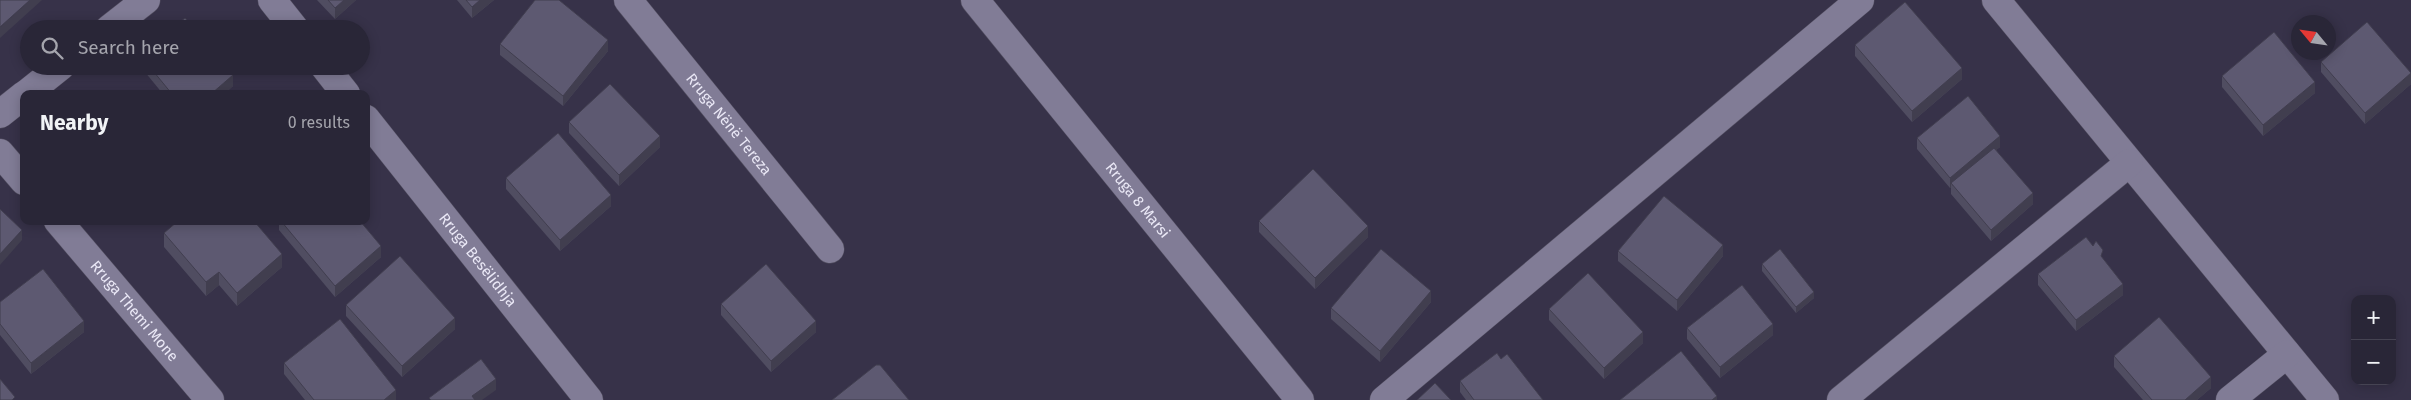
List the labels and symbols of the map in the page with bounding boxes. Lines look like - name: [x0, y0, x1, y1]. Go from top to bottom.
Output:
- north arrow: [2291, 15, 2336, 60]
- street label: Rruga Nënë Tereza: [682, 70, 775, 179]
- street label: Rruga 8 Marsi: [1102, 159, 1174, 242]
- street label: Rruga Besëlidhja: [435, 210, 521, 310]
- street label: Rruga Themi Mone: [87, 257, 182, 365]

